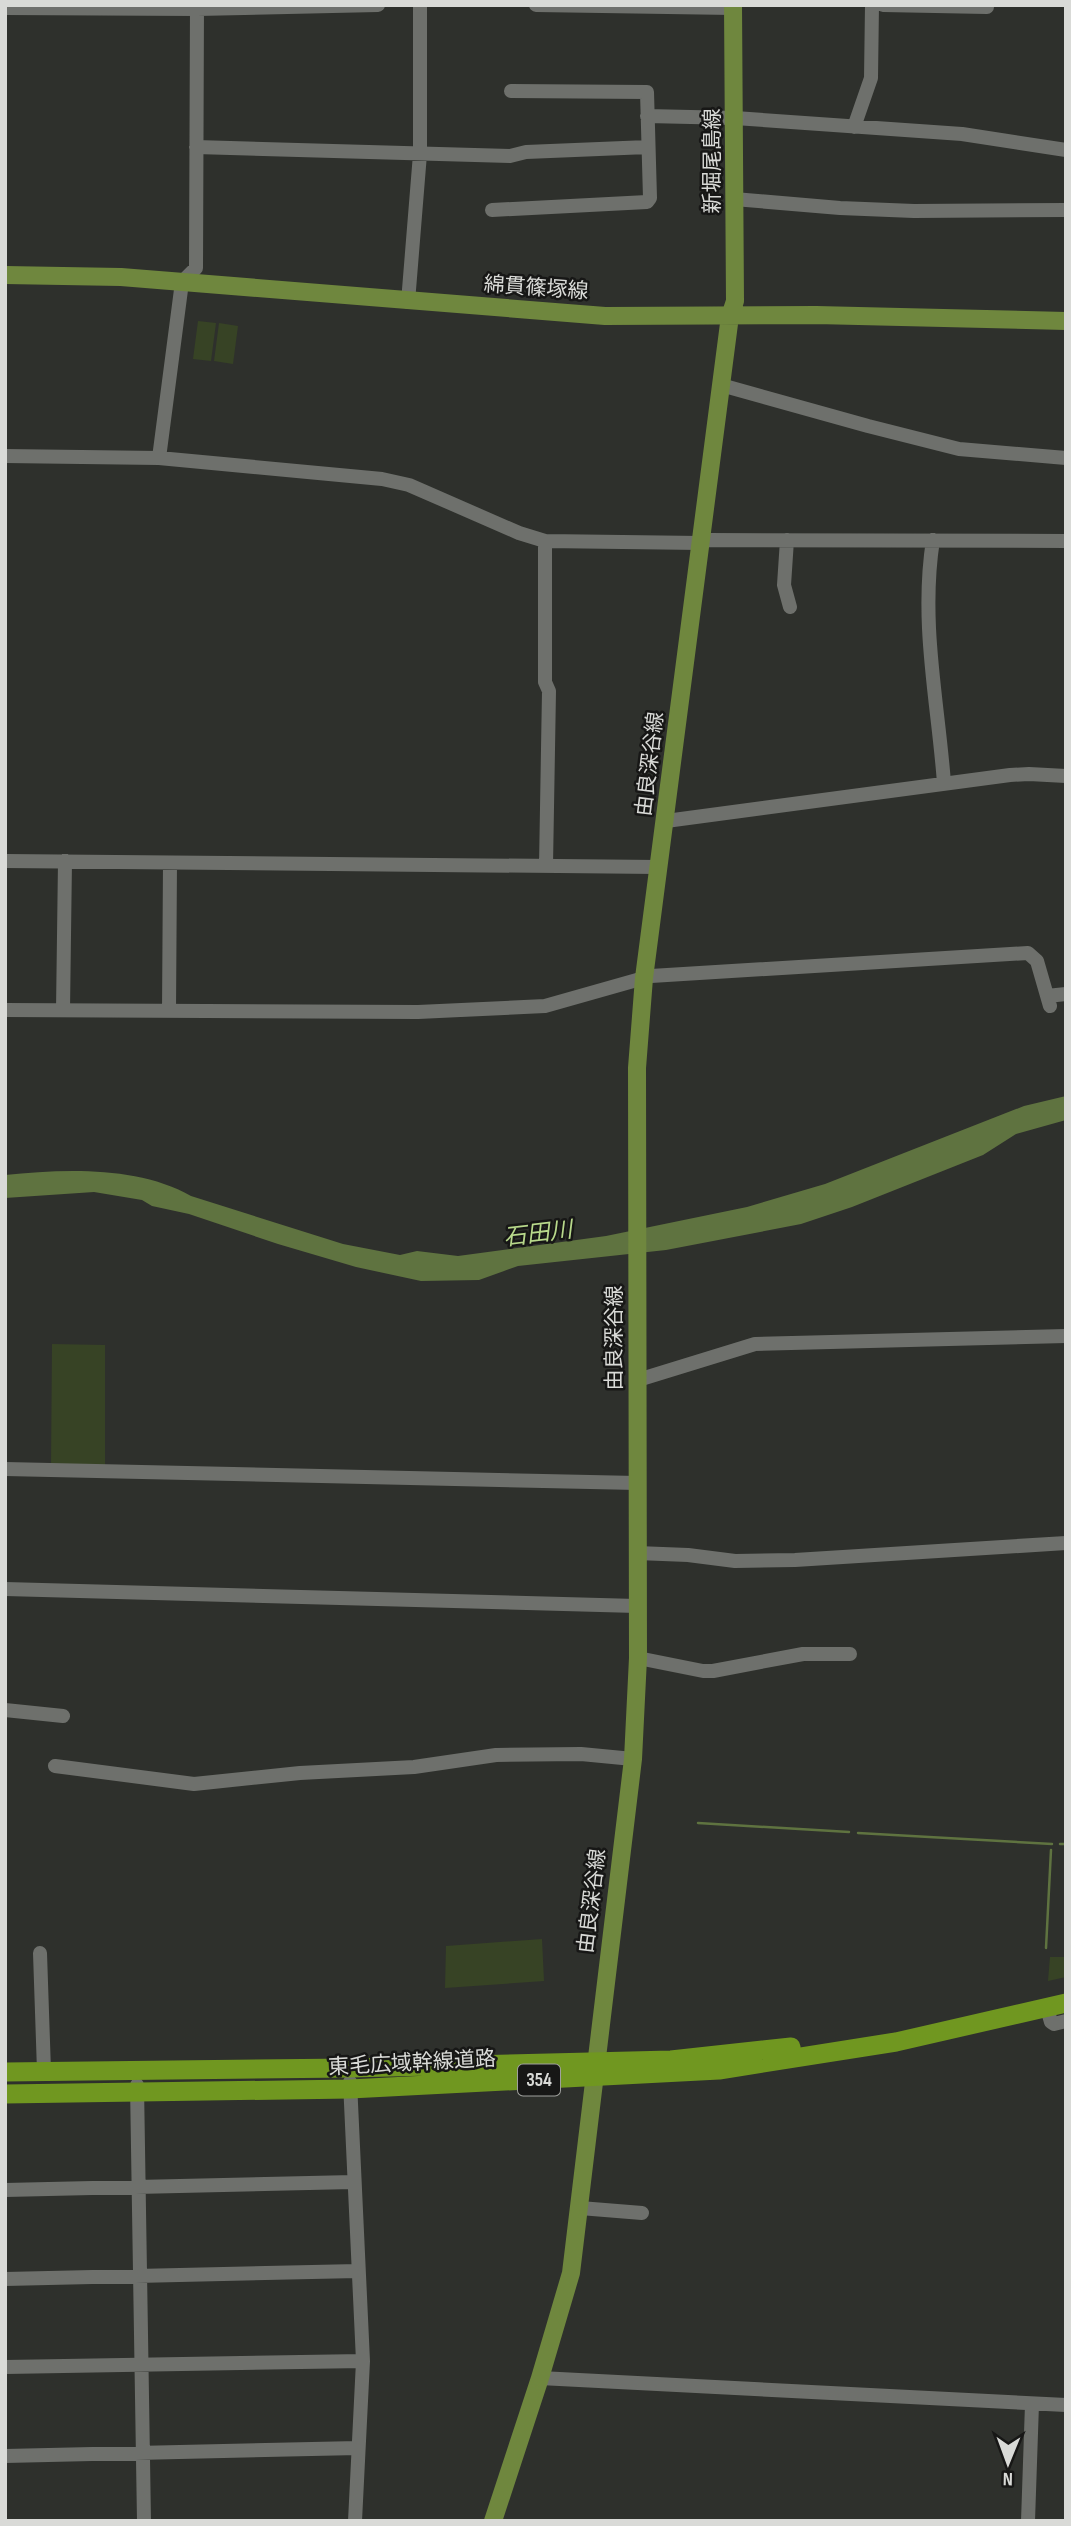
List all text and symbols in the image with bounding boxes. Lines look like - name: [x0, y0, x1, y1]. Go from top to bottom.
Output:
- street label: 新堀尾島線: [700, 109, 725, 214]
- street label: 綿貫篠塚線: [483, 272, 589, 304]
- street label: 由良深谷線: [631, 710, 669, 818]
- water label: 石田川: [502, 1216, 577, 1252]
- street label: 由良深谷線: [602, 1286, 627, 1391]
- street label: 由良深谷線: [573, 1847, 611, 1955]
- street label: 東毛広域幹線道路: [327, 2046, 497, 2080]
- road number: 354: [518, 2064, 560, 2096]
- north arrow: [973, 2428, 1043, 2498]
- text: N: [1002, 2467, 1013, 2490]

